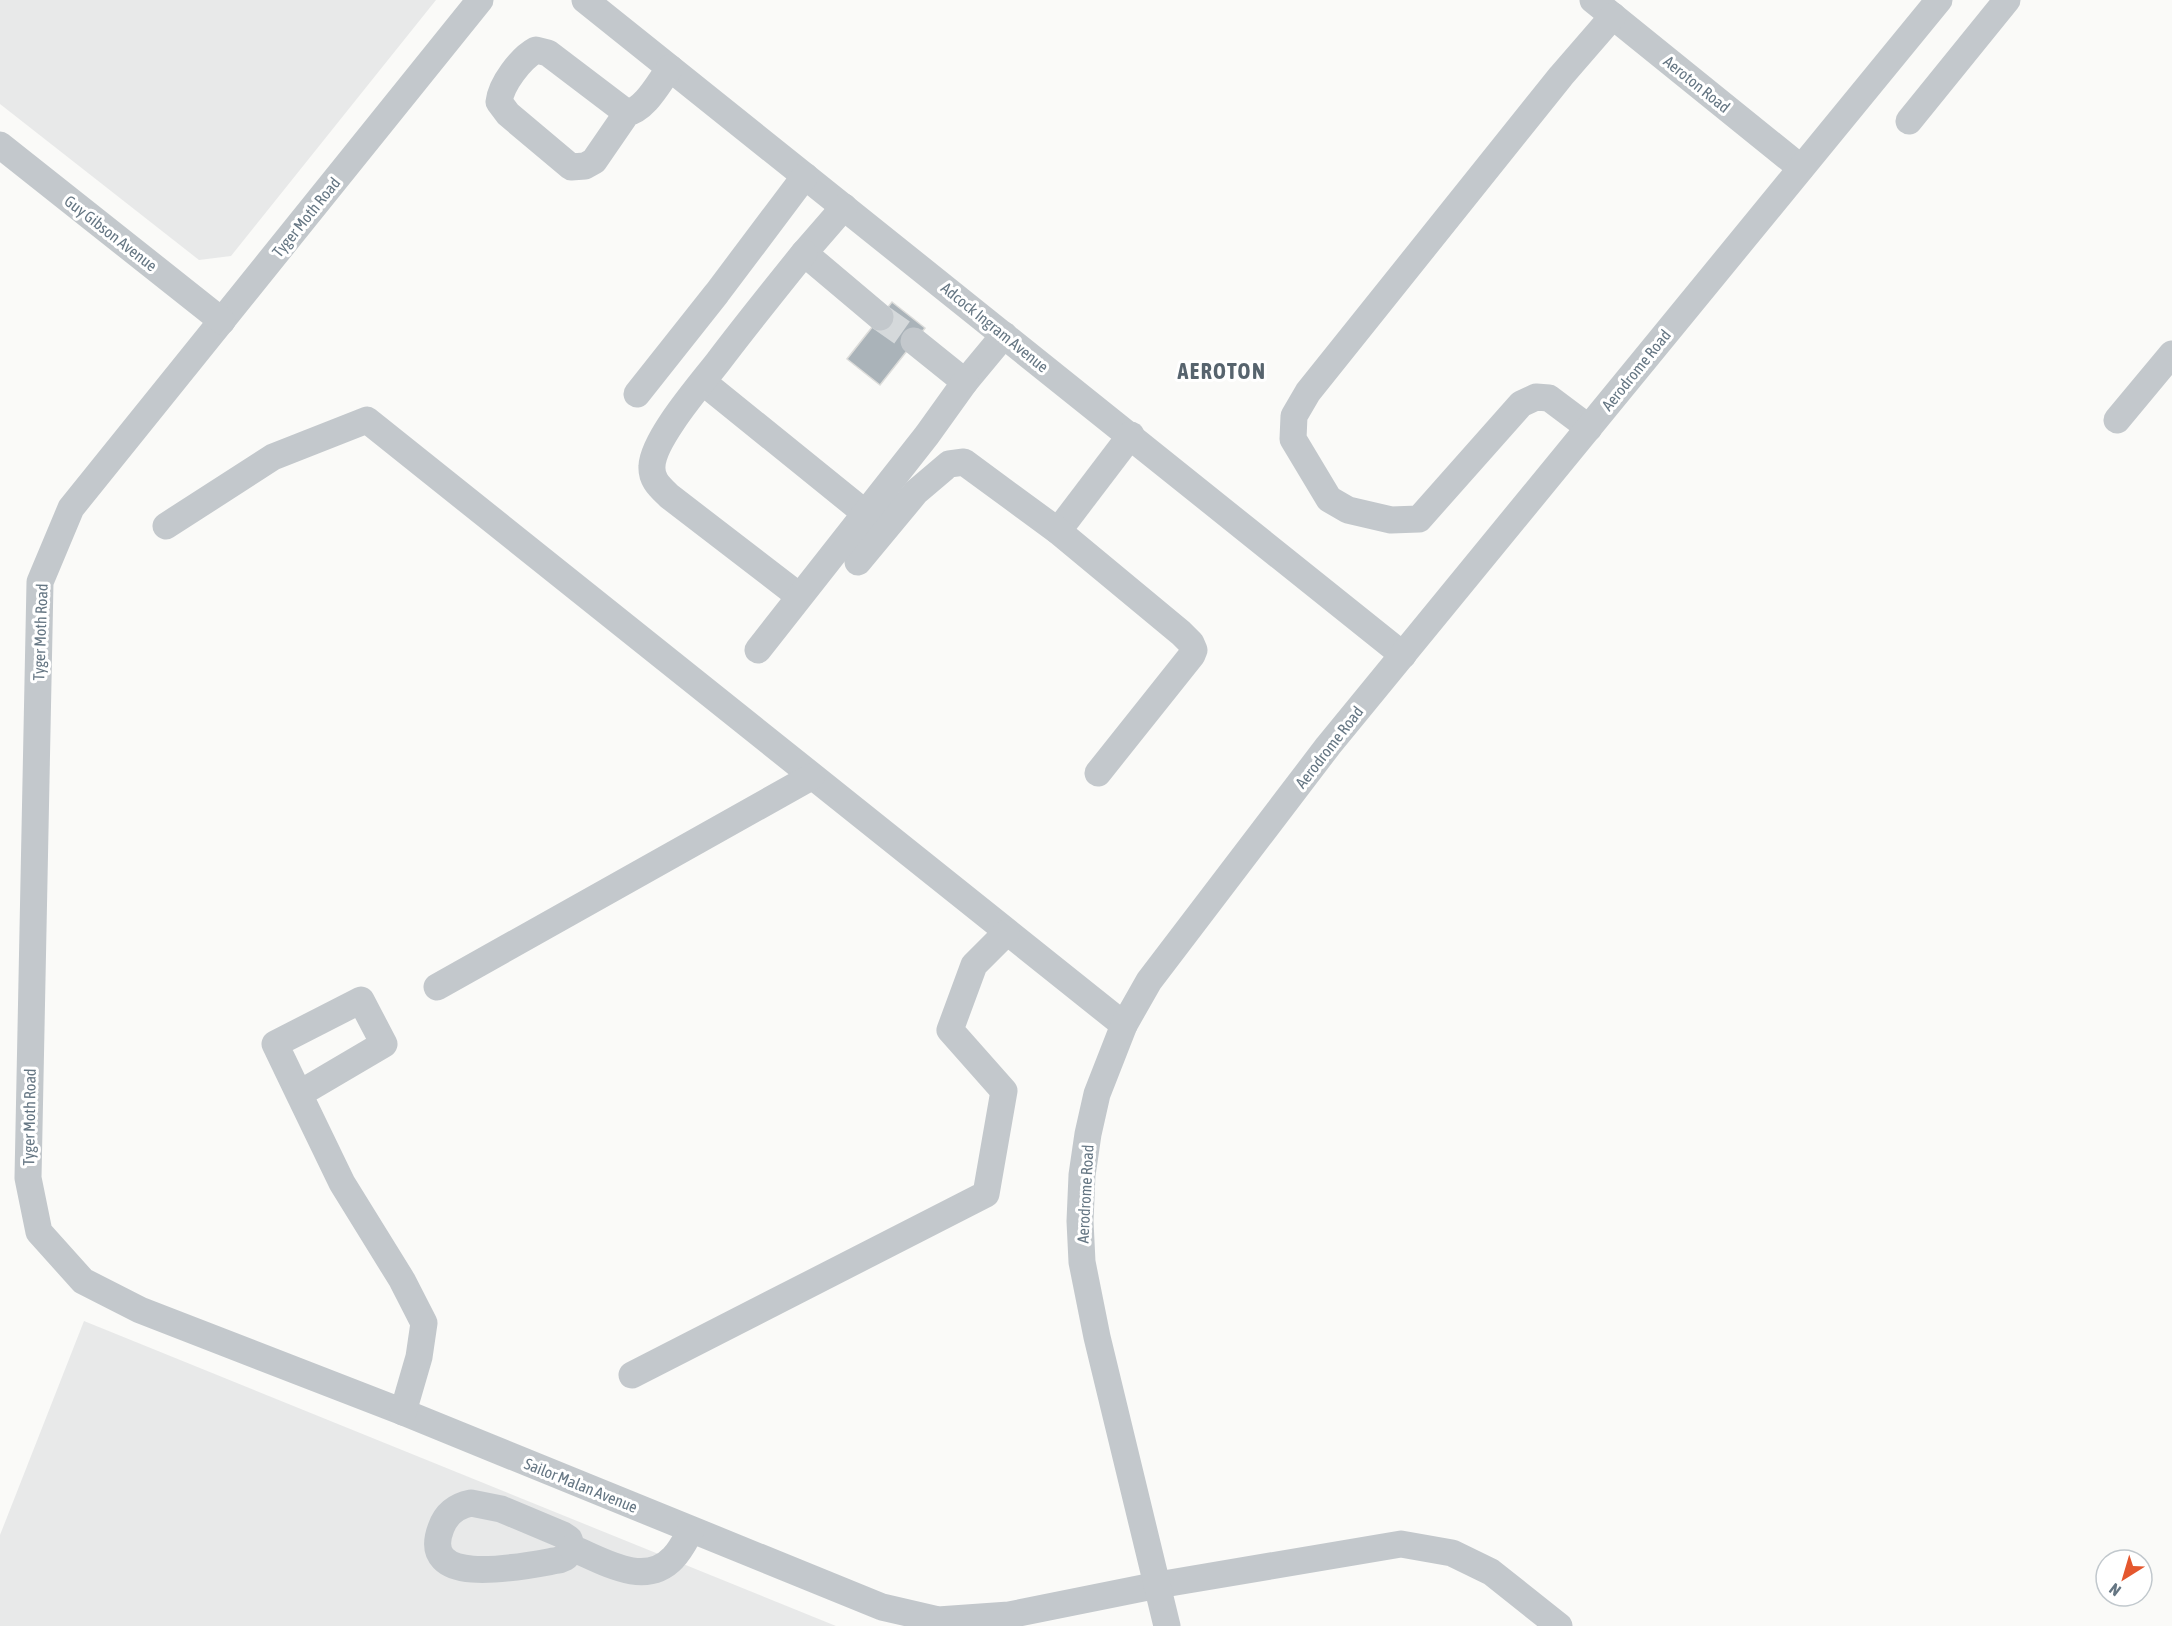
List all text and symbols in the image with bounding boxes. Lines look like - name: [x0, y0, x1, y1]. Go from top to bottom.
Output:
- street label: Aeroton Road: [1660, 52, 1734, 116]
- street label: Tyger Moth Road: [268, 174, 344, 261]
- street label: Guy Gibson Avenue: [61, 191, 161, 275]
- street label: Adcock Ingram Avenue: [937, 278, 1052, 376]
- street label: Aerodrome Road: [1598, 326, 1674, 414]
- district label: AEROTON: [1177, 358, 1266, 384]
- street label: Tyger Moth Road: [29, 583, 52, 681]
- street label: Aerodrome Road: [1292, 703, 1366, 791]
- street label: Tyger Moth Road: [19, 1068, 40, 1166]
- street label: Aerodrome Road: [1073, 1144, 1097, 1244]
- street label: Sailor Malan Avenue: [522, 1454, 640, 1516]
- north arrow: [2094, 1548, 2154, 1608]
- text: N: [2106, 1580, 2124, 1600]

